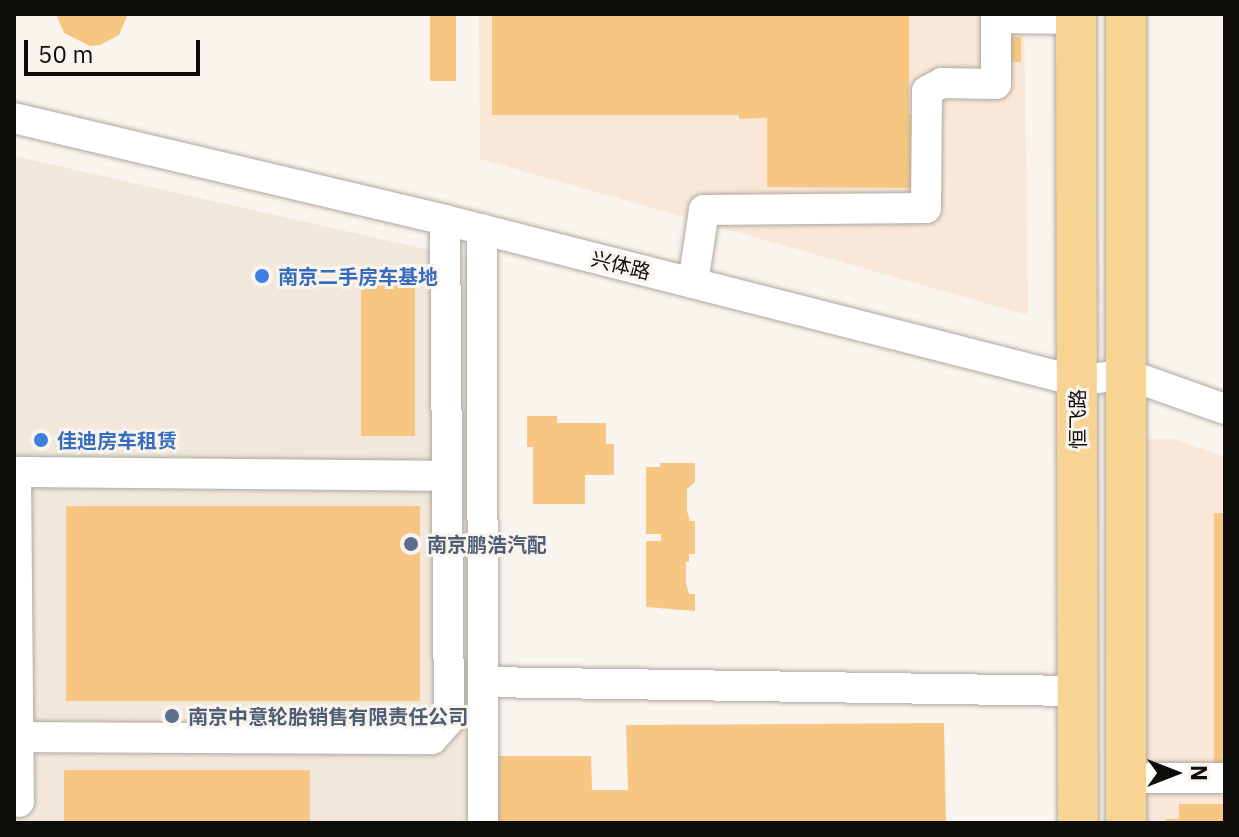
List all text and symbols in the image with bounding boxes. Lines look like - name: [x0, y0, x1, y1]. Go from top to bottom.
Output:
- scale bar: [28, 24, 204, 74]
- text: 50 m: [38, 38, 93, 70]
- street label: 兴体路: [589, 246, 653, 284]
- place label: 南京二手房车基地: [278, 264, 438, 288]
- marker: 南京二手房车基地: [253, 267, 271, 285]
- street label: 恒飞路: [1065, 389, 1089, 449]
- place label: 佳迪房车租赁: [57, 428, 177, 452]
- marker: 佳迪房车租赁: [32, 431, 50, 449]
- place label: 南京鹏浩汽配: [427, 532, 547, 556]
- marker: 南京鹏浩汽配: [402, 535, 420, 553]
- place label: 南京中意轮胎销售有限责任公司: [188, 704, 468, 728]
- marker: 南京中意轮胎销售有限责任公司: [163, 707, 181, 725]
- north arrow: [1135, 733, 1215, 813]
- text: N: [1185, 765, 1214, 781]

